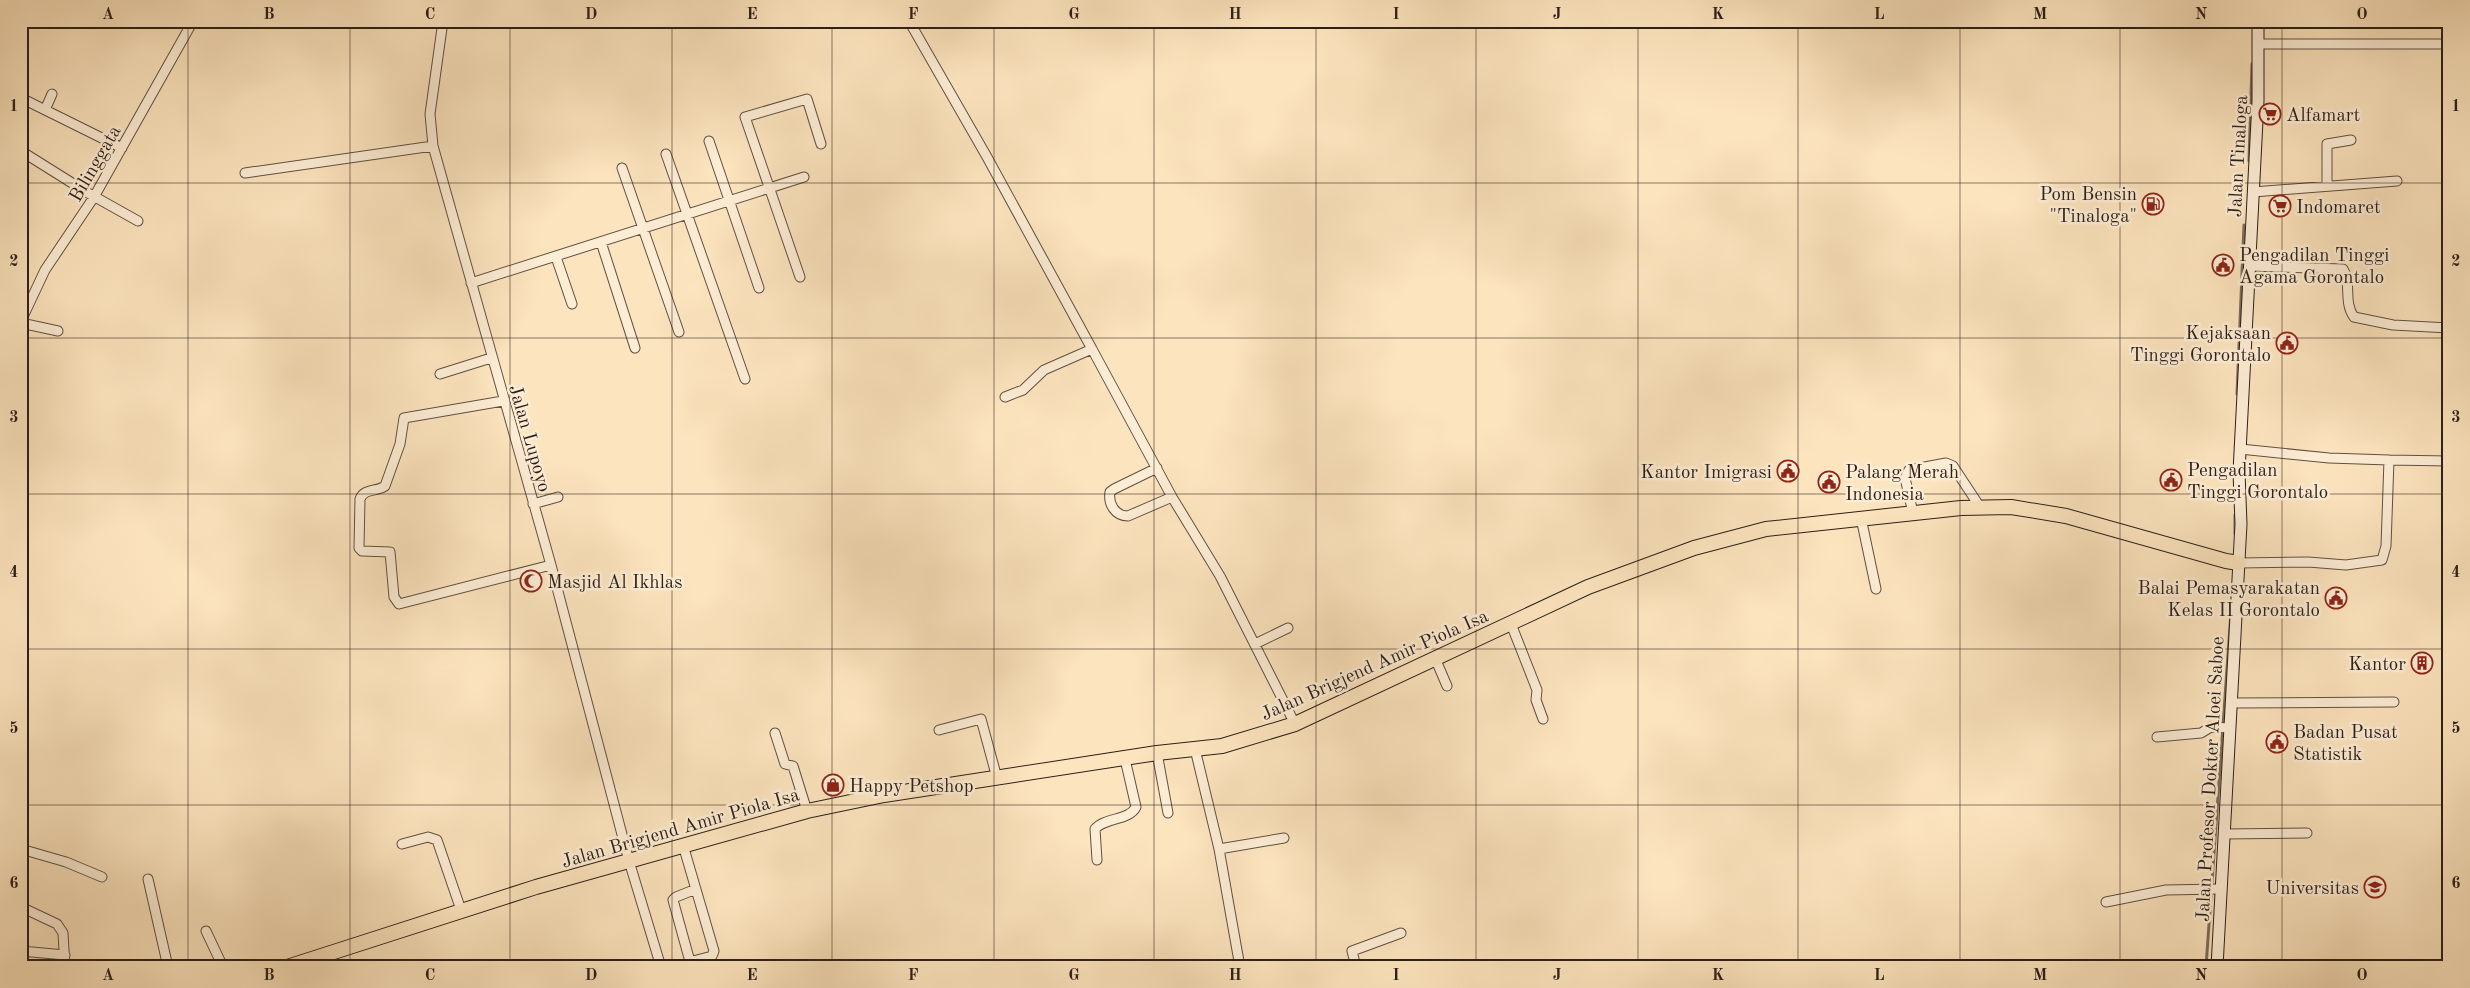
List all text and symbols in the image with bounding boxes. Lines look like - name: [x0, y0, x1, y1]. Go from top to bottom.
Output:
- text: A: [102, 7, 114, 23]
- text: B: [263, 7, 275, 23]
- text: C: [425, 7, 435, 23]
- text: D: [585, 7, 597, 23]
- text: E: [746, 7, 758, 23]
- text: F: [908, 7, 919, 23]
- text: G: [1068, 7, 1080, 23]
- text: H: [1228, 7, 1242, 23]
- text: I: [1392, 7, 1400, 23]
- text: J: [1553, 7, 1562, 23]
- text: K: [1712, 7, 1724, 23]
- text: L: [1874, 7, 1885, 23]
- text: M: [2033, 7, 2047, 23]
- text: N: [2195, 7, 2208, 23]
- text: O: [2356, 7, 2368, 23]
- street label: Jalan Tinaloga: [2227, 94, 2252, 218]
- text: 1: [9, 99, 19, 115]
- text: 1: [2451, 99, 2461, 115]
- supermarket icon: Alfamart: [2258, 102, 2282, 126]
- place label: Alfamart: [2286, 107, 2360, 126]
- street label: Bilinggata: [67, 122, 126, 206]
- place label: Pom Bensin "Tinaloga": [2039, 186, 2137, 227]
- fuel station icon: Pom Bensin "Tinaloga": [2141, 192, 2165, 216]
- supermarket icon: Indomaret: [2268, 194, 2292, 218]
- place label: Indomaret: [2296, 199, 2381, 218]
- place label: Pengadilan Tinggi Agama Gorontalo: [2239, 247, 2389, 288]
- public building icon: Pengadilan Tinggi Agama Gorontalo: [2211, 253, 2235, 277]
- text: 2: [9, 254, 19, 270]
- text: 2: [2451, 254, 2461, 270]
- place label: Kejaksaan Tinggi Gorontalo: [2130, 325, 2271, 366]
- public building icon: Kejaksaan Tinggi Gorontalo: [2275, 331, 2299, 355]
- street label: Jalan Lupoyo: [504, 383, 553, 494]
- text: 3: [9, 410, 19, 426]
- text: 3: [2451, 410, 2461, 426]
- public building icon: Kantor Imigrasi: [1776, 459, 1800, 483]
- place label: Pengadilan Tinggi Gorontalo: [2187, 462, 2328, 503]
- place label: Kantor Imigrasi: [1640, 464, 1772, 483]
- place label: Palang Merah Indonesia: [1845, 464, 1959, 505]
- public building icon: Pengadilan Tinggi Gorontalo: [2159, 468, 2183, 492]
- public building icon: Palang Merah Indonesia: [1817, 470, 1841, 494]
- text: 4: [9, 565, 19, 581]
- text: 4: [2451, 565, 2461, 581]
- mosque icon: Masjid Al Ikhlas: [519, 569, 543, 593]
- place label: Masjid Al Ikhlas: [547, 574, 682, 593]
- place label: Balai Pemasyarakatan Kelas II Gorontalo: [2138, 580, 2320, 621]
- public building icon: Balai Pemasyarakatan Kelas II Gorontalo: [2324, 586, 2348, 610]
- street label: Jalan Brigjend Amir Piola Isa: [1259, 607, 1492, 725]
- street label: Jalan Profesor Dokter Aloei Saboe: [2195, 636, 2228, 922]
- building icon: Kantor: [2410, 651, 2434, 675]
- place label: Kantor: [2348, 656, 2406, 675]
- text: 5: [9, 721, 19, 737]
- text: 5: [2451, 721, 2461, 737]
- place label: Badan Pusat Statistik: [2293, 724, 2398, 765]
- public building icon: Badan Pusat Statistik: [2265, 730, 2289, 754]
- shop icon: Happy Petshop: [821, 773, 845, 797]
- place label: Happy Petshop: [849, 778, 974, 797]
- street label: Jalan Brigjend Amir Piola Isa: [560, 786, 802, 873]
- school or university icon: Universitas: [2363, 875, 2387, 899]
- text: 6: [9, 876, 19, 892]
- text: 6: [2451, 876, 2461, 892]
- place label: Universitas: [2265, 880, 2359, 899]
- text: A: [102, 968, 114, 984]
- text: B: [263, 968, 275, 984]
- text: C: [425, 968, 435, 984]
- text: D: [585, 968, 597, 984]
- text: E: [746, 968, 758, 984]
- text: F: [908, 968, 919, 984]
- text: G: [1068, 968, 1080, 984]
- text: H: [1228, 968, 1242, 984]
- text: I: [1392, 968, 1400, 984]
- text: J: [1553, 968, 1562, 984]
- text: K: [1712, 968, 1724, 984]
- text: L: [1874, 968, 1885, 984]
- text: M: [2033, 968, 2047, 984]
- text: N: [2195, 968, 2208, 984]
- text: O: [2356, 968, 2368, 984]

